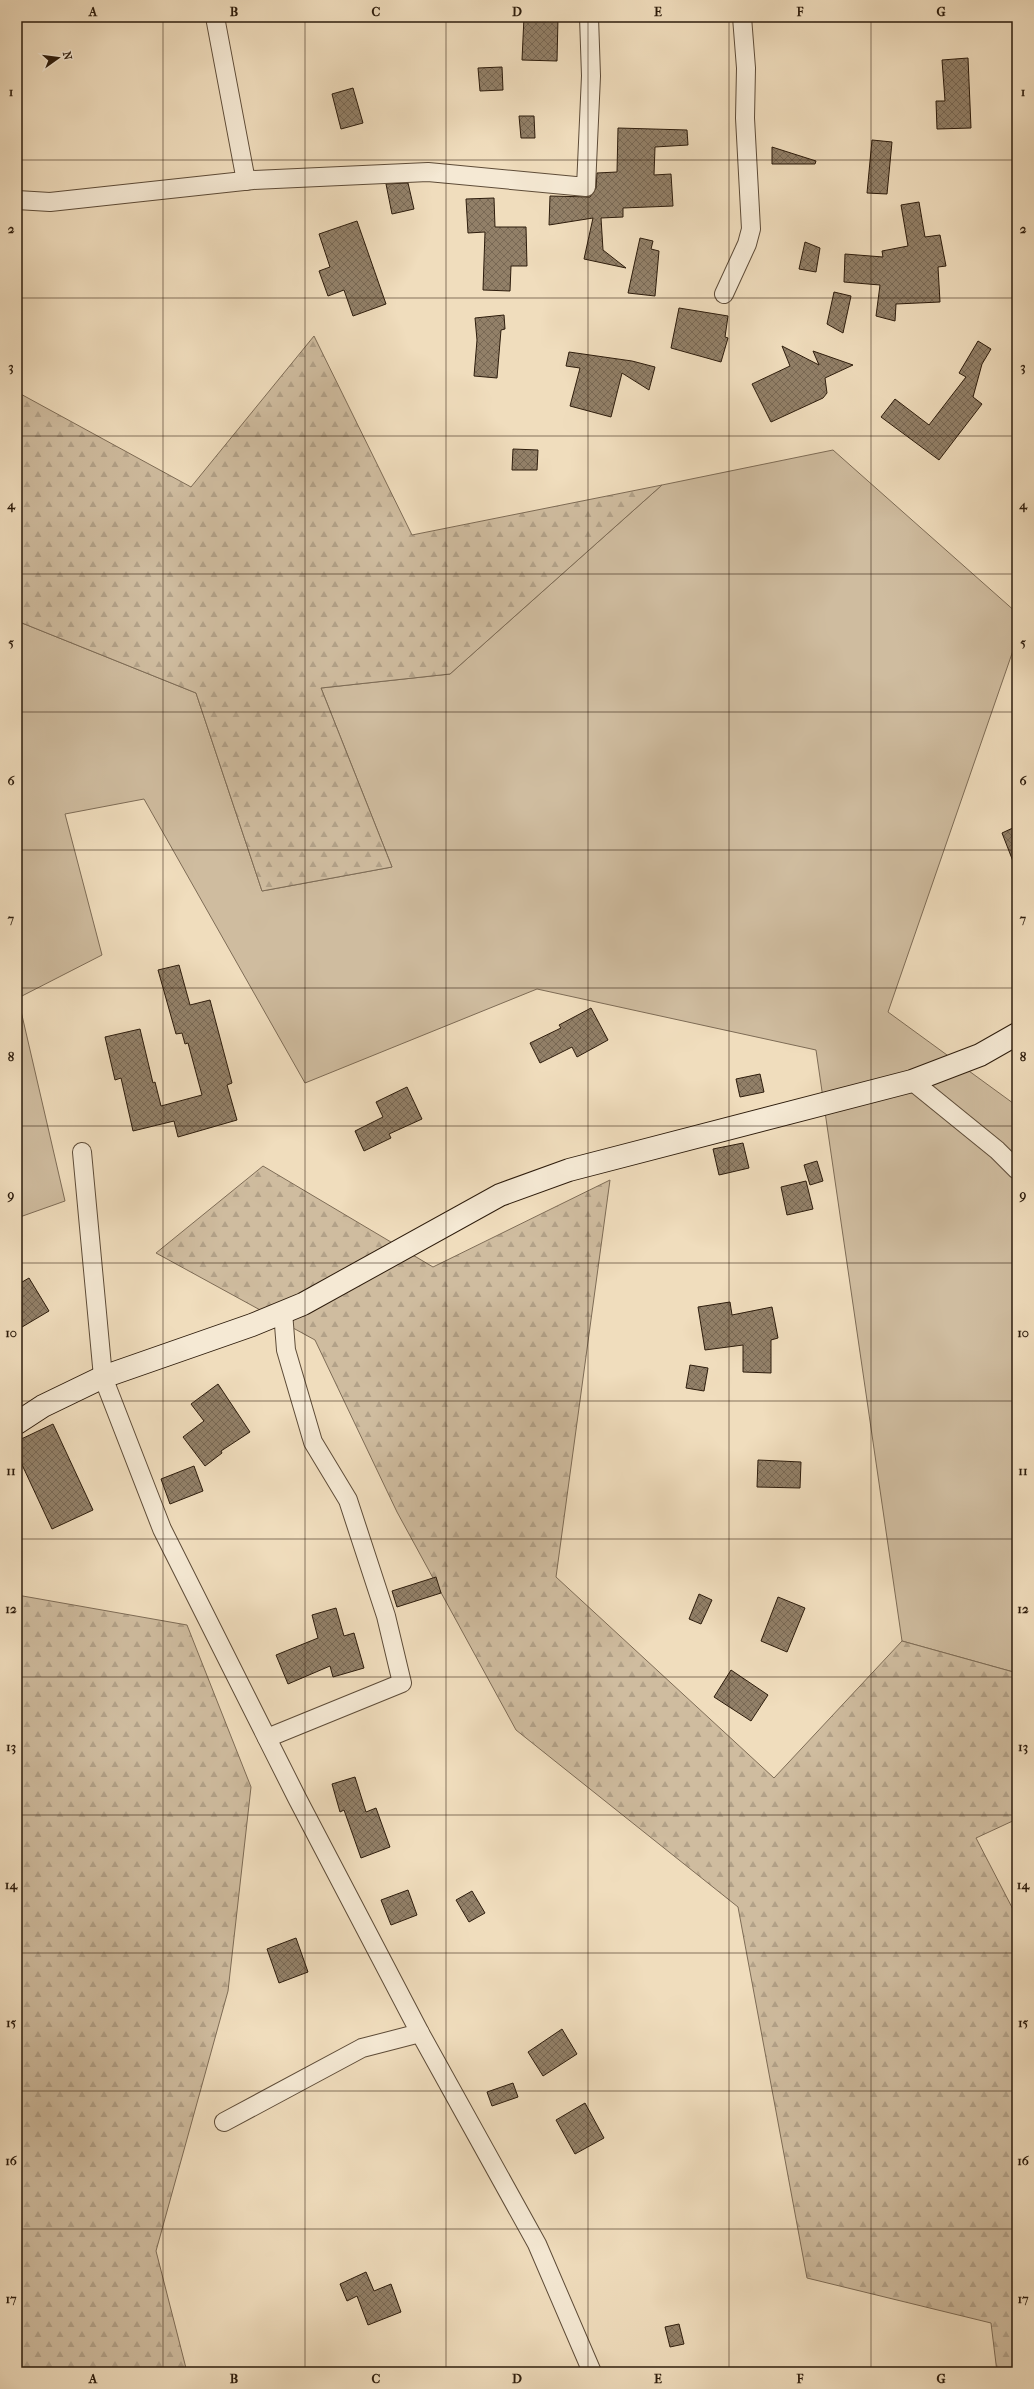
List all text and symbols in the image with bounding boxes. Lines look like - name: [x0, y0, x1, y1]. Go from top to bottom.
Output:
- text: A: [88, 4, 98, 19]
- text: B: [230, 4, 239, 19]
- text: C: [372, 4, 381, 19]
- text: D: [512, 4, 522, 19]
- text: E: [654, 4, 662, 19]
- text: F: [796, 4, 804, 19]
- text: G: [936, 4, 946, 19]
- north arrow: [38, 38, 78, 78]
- text: N: [60, 50, 75, 62]
- text: 1: [9, 84, 14, 99]
- text: 1: [1021, 84, 1026, 99]
- text: 2: [8, 221, 15, 236]
- text: 2: [1020, 221, 1027, 236]
- text: 3: [8, 359, 14, 375]
- text: 3: [1020, 359, 1026, 375]
- text: 4: [6, 497, 16, 513]
- text: 4: [1018, 497, 1028, 513]
- text: 5: [8, 635, 14, 650]
- text: 5: [1020, 635, 1026, 650]
- text: 6: [7, 773, 15, 788]
- text: 6: [1019, 773, 1027, 788]
- text: 7: [7, 911, 15, 926]
- text: 7: [1019, 911, 1027, 926]
- text: 8: [8, 1049, 15, 1064]
- text: 8: [1020, 1049, 1027, 1064]
- text: 9: [7, 1187, 15, 1203]
- text: 9: [1019, 1187, 1027, 1203]
- text: 10: [5, 1325, 17, 1340]
- text: 10: [1017, 1325, 1029, 1340]
- text: 11: [6, 1463, 16, 1478]
- text: 11: [1018, 1463, 1028, 1478]
- text: 12: [5, 1601, 17, 1616]
- text: 12: [1017, 1601, 1029, 1616]
- text: 13: [6, 1739, 16, 1755]
- text: 13: [1018, 1739, 1028, 1755]
- text: 14: [5, 1877, 18, 1893]
- text: 14: [1017, 1877, 1030, 1893]
- text: 15: [6, 2015, 16, 2030]
- text: 15: [1018, 2015, 1028, 2030]
- text: 16: [5, 2153, 18, 2168]
- text: 16: [1017, 2153, 1030, 2168]
- text: 17: [6, 2291, 17, 2306]
- text: 17: [1018, 2291, 1029, 2306]
- text: A: [88, 2371, 98, 2386]
- text: B: [230, 2371, 239, 2386]
- text: C: [372, 2371, 381, 2386]
- text: D: [512, 2371, 522, 2386]
- text: E: [654, 2371, 662, 2386]
- text: F: [796, 2371, 804, 2386]
- text: G: [936, 2371, 946, 2386]

